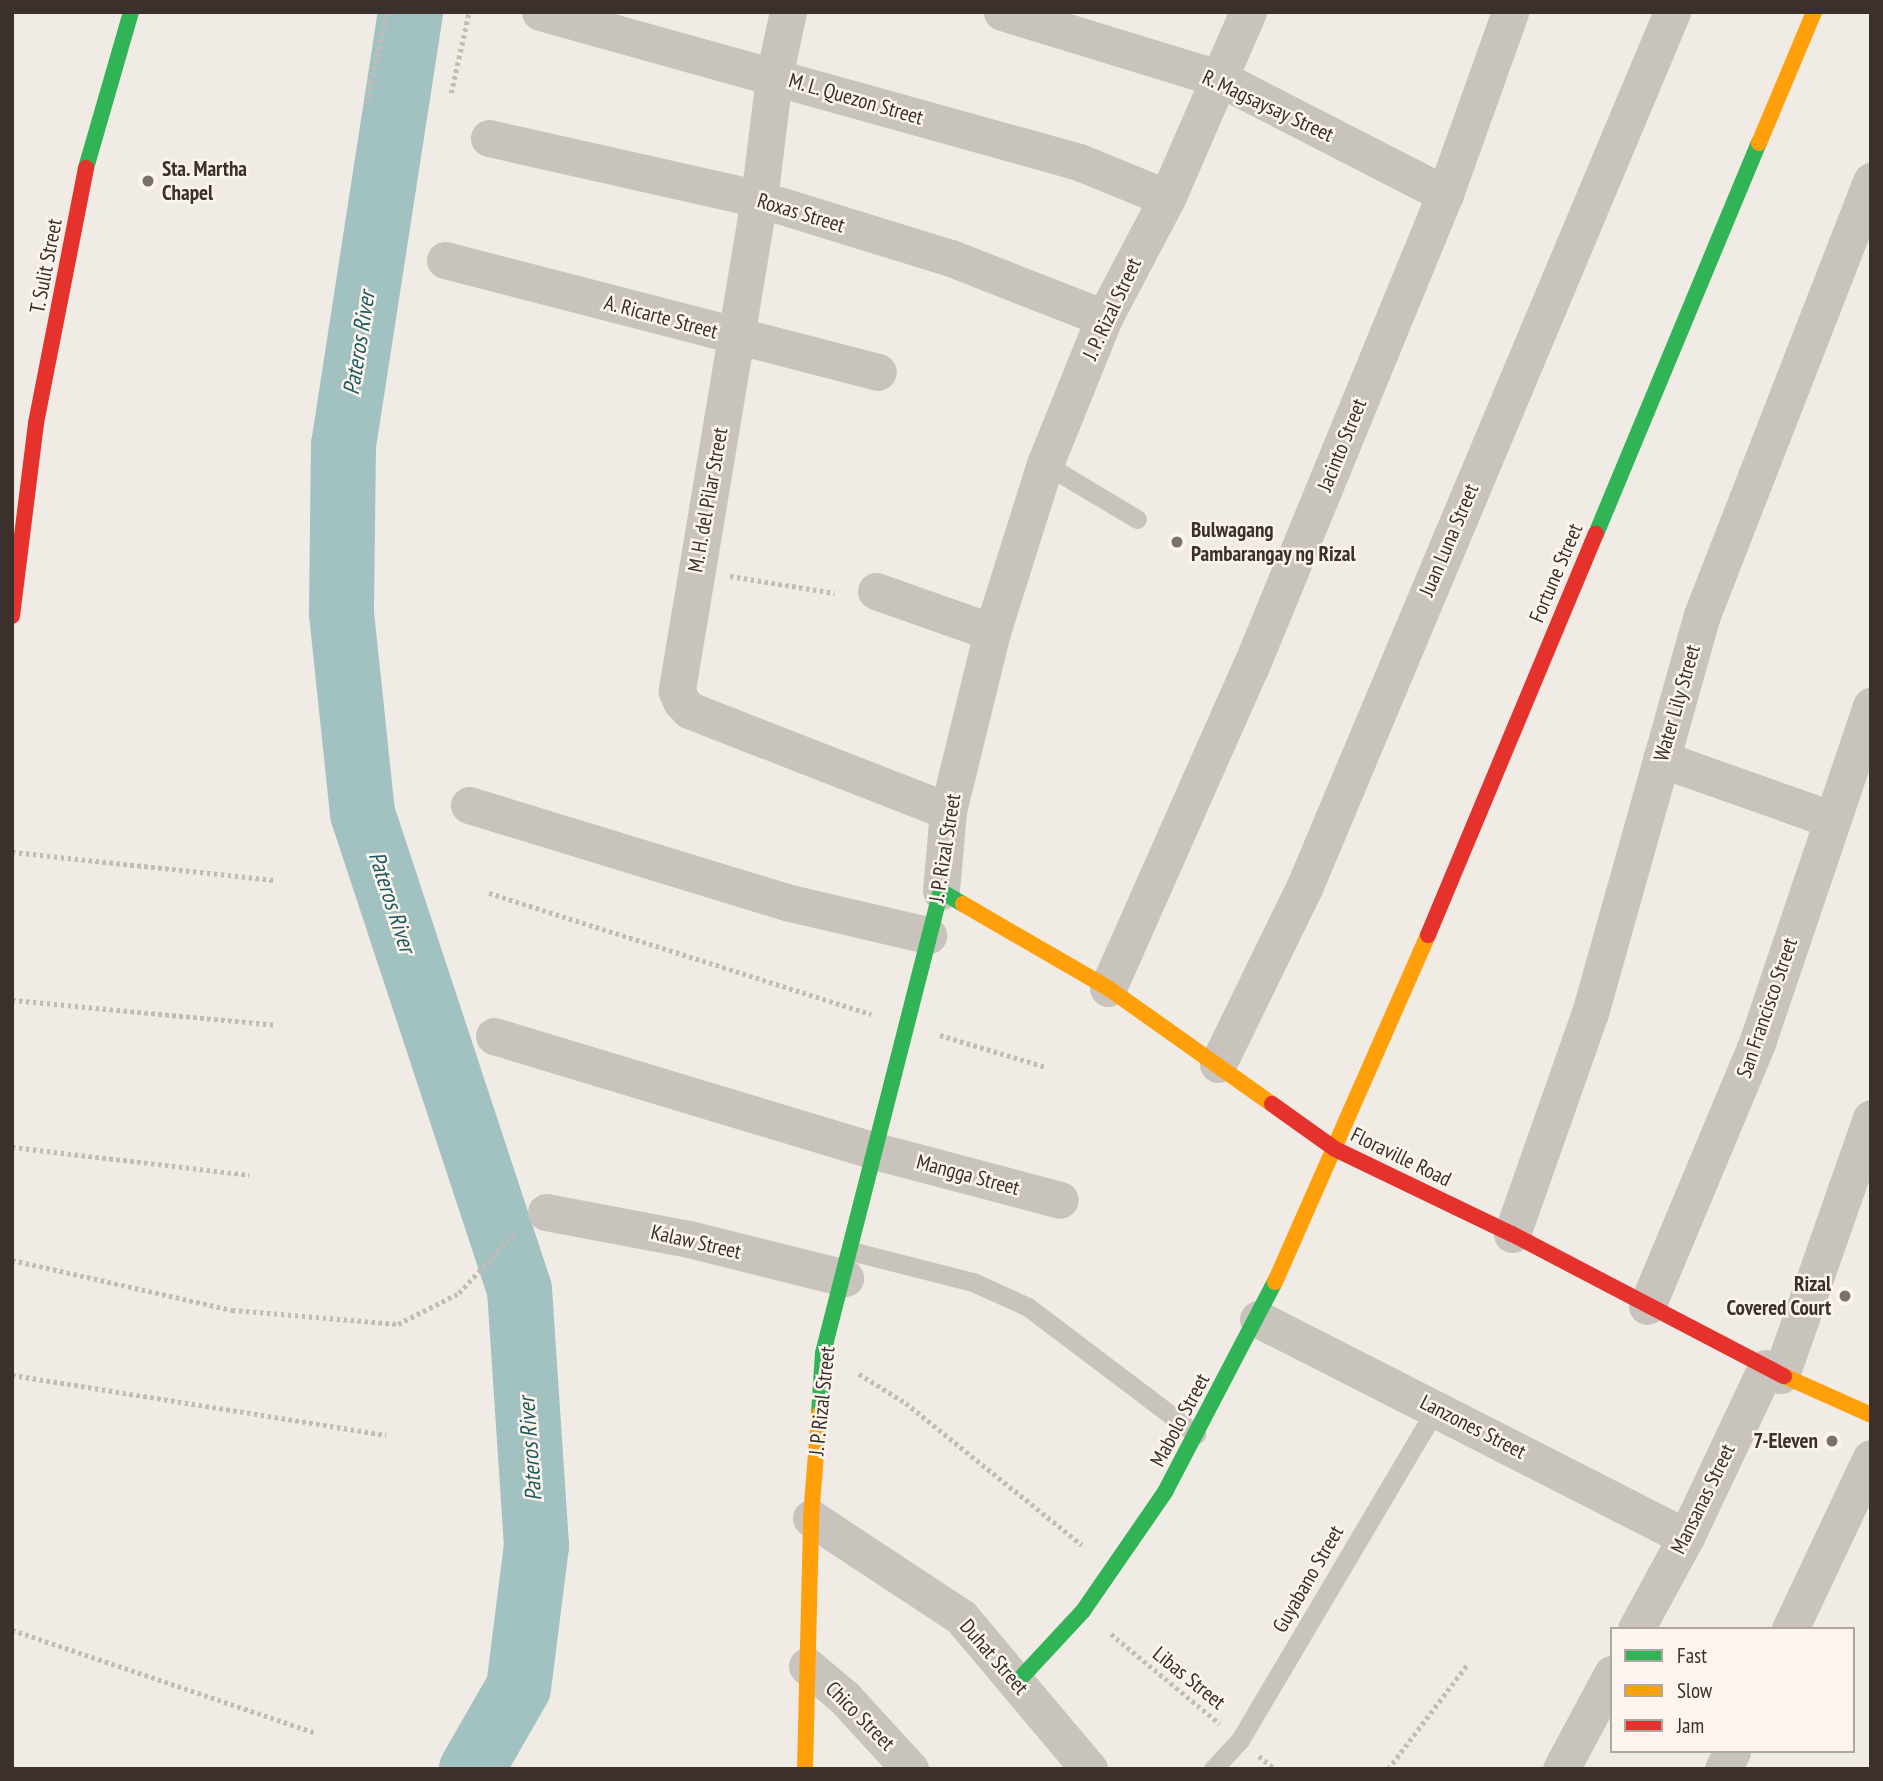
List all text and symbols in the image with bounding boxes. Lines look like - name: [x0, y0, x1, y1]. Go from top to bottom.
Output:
- street label: R. Magsaysay Street: [1197, 64, 1339, 148]
- street label: M. L. Quezon Street: [785, 67, 927, 131]
- place label: Sta. Martha Chapel: [162, 156, 248, 206]
- marker: Sta. Martha Chapel: [140, 173, 156, 189]
- street label: Roxas Street: [754, 188, 848, 238]
- street label: T. Sulit Street: [24, 216, 68, 316]
- street label: J. P. Rizal Street: [1077, 253, 1147, 365]
- water label: Pateros River: [337, 289, 381, 397]
- street label: A. Ricarte Street: [601, 290, 721, 344]
- street label: Jacinto Street: [1312, 395, 1372, 495]
- street label: M. H. del Pilar Street: [683, 424, 733, 576]
- street label: Juan Luna Street: [1414, 480, 1484, 600]
- place label: Bulwagang Pambarangay ng Rizal: [1191, 517, 1356, 567]
- street label: Fortune Street: [1524, 520, 1588, 626]
- marker: Bulwagang Pambarangay ng Rizal: [1169, 534, 1185, 550]
- street label: Water Lily Street: [1648, 642, 1706, 764]
- street label: J. P. Rizal Street: [924, 791, 966, 905]
- water label: Pateros River: [363, 848, 421, 956]
- street label: San Francisco Street: [1731, 935, 1803, 1081]
- street label: Floraville Road: [1347, 1122, 1455, 1192]
- street label: Mangga Street: [914, 1149, 1022, 1201]
- street label: Kalaw Street: [648, 1219, 744, 1265]
- place label: Rizal Covered Court: [1726, 1271, 1831, 1321]
- marker: Rizal Covered Court: [1837, 1288, 1853, 1304]
- street label: J. P. Rizal Street: [804, 1344, 840, 1458]
- street label: Mabolo Street: [1145, 1369, 1215, 1471]
- street label: Lanzones Street: [1416, 1390, 1530, 1464]
- water label: Pateros River: [513, 1396, 547, 1502]
- place label: 7-Eleven: [1753, 1428, 1818, 1454]
- marker: 7-Eleven: [1824, 1433, 1840, 1449]
- street label: Mansanas Street: [1666, 1440, 1740, 1558]
- street label: Guyabano Street: [1267, 1521, 1349, 1637]
- street label: Duhat Street: [954, 1614, 1034, 1700]
- legend: [1610, 1627, 1855, 1753]
- street label: Libas Street: [1148, 1641, 1230, 1715]
- text: Fast: [1677, 1642, 1707, 1669]
- street label: Chico Street: [820, 1676, 900, 1756]
- text: Slow: [1677, 1677, 1712, 1704]
- text: Jam: [1677, 1712, 1704, 1739]

